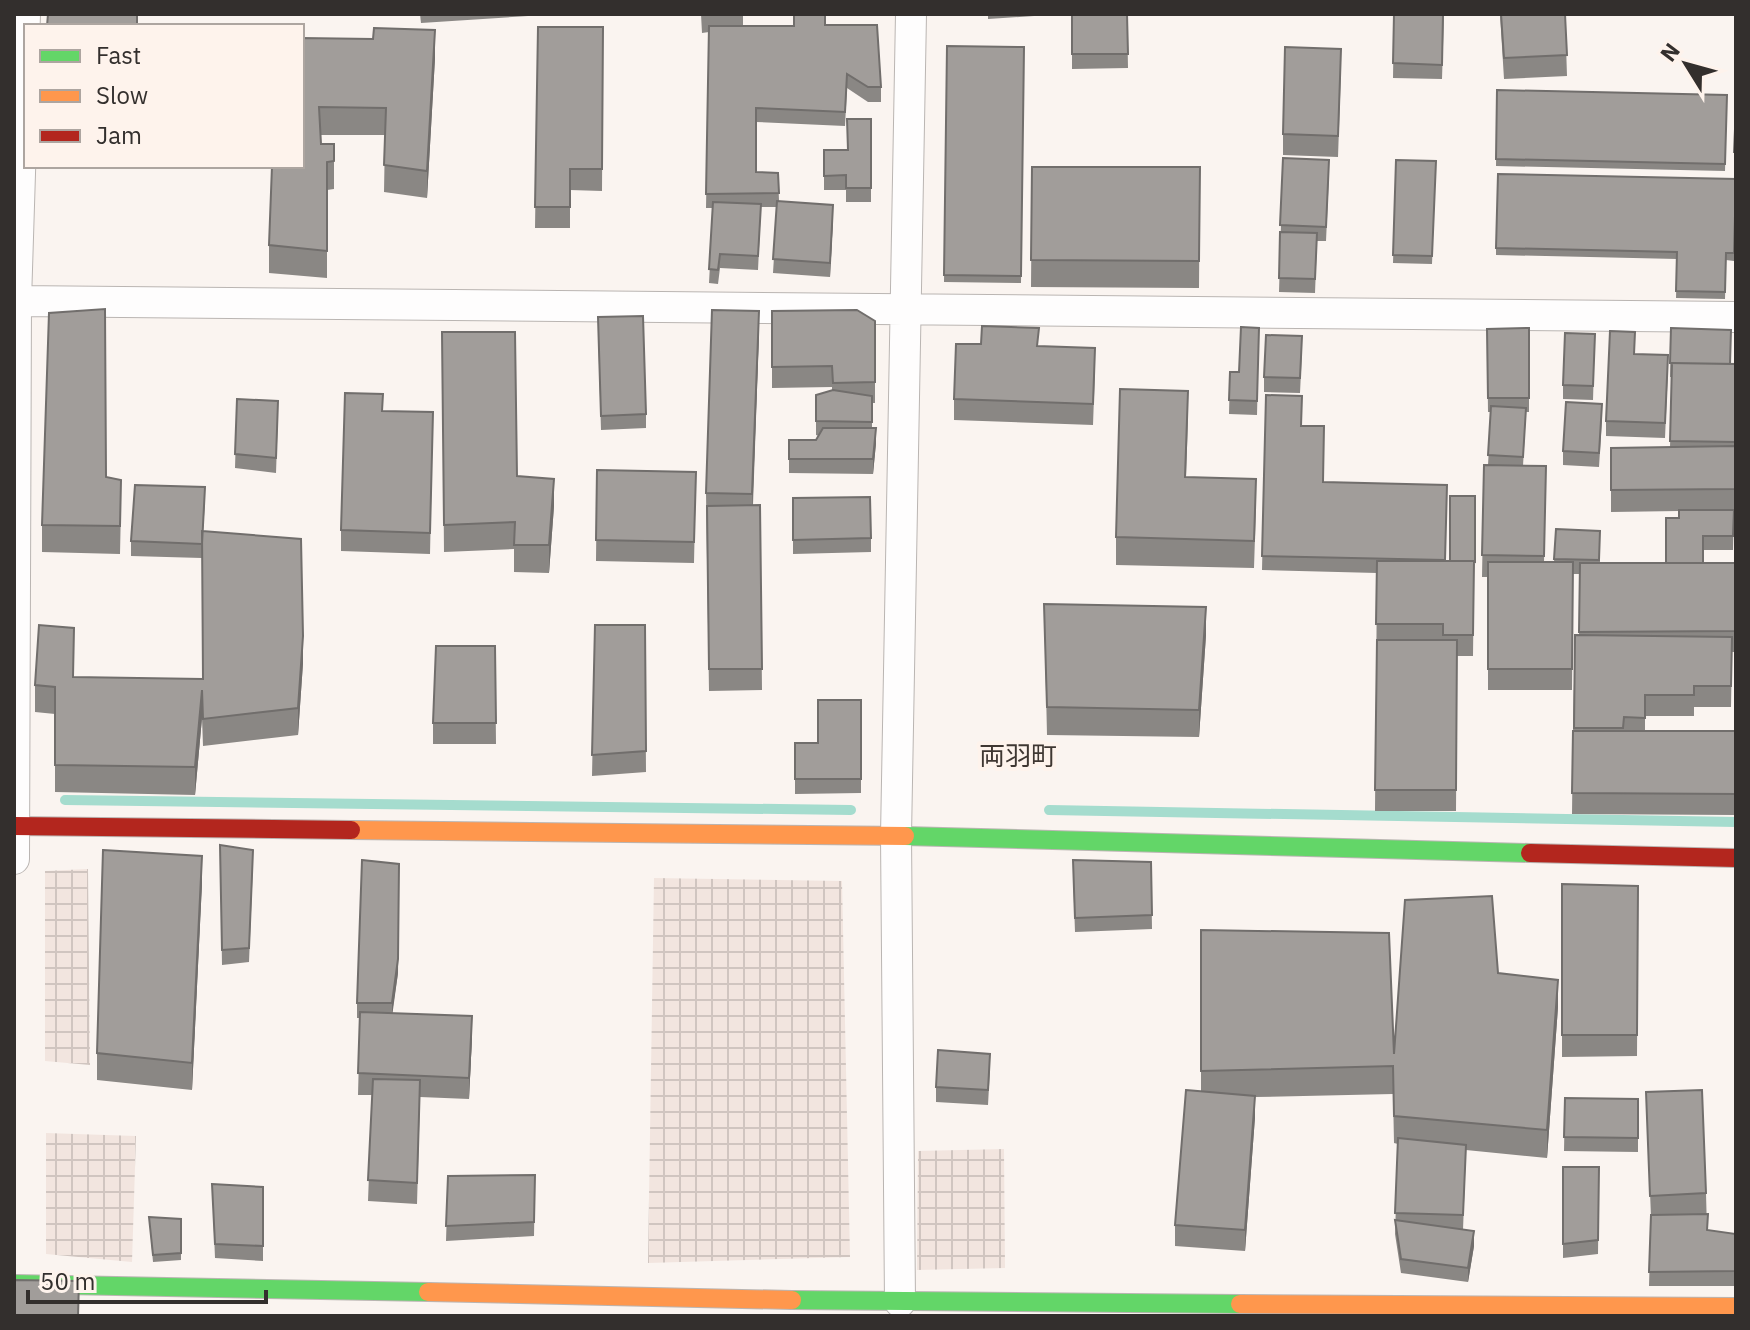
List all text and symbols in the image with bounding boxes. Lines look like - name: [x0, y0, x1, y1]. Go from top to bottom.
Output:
- legend: [24, 24, 304, 168]
- north arrow: [1646, 24, 1726, 104]
- text: N: [1653, 37, 1686, 67]
- text: Fast: [96, 39, 141, 71]
- text: Slow: [96, 79, 148, 111]
- text: Jam: [96, 119, 142, 151]
- district label: 両羽町: [979, 738, 1057, 772]
- scale bar: [28, 1254, 266, 1304]
- text: 50 m: [40, 1265, 95, 1297]

